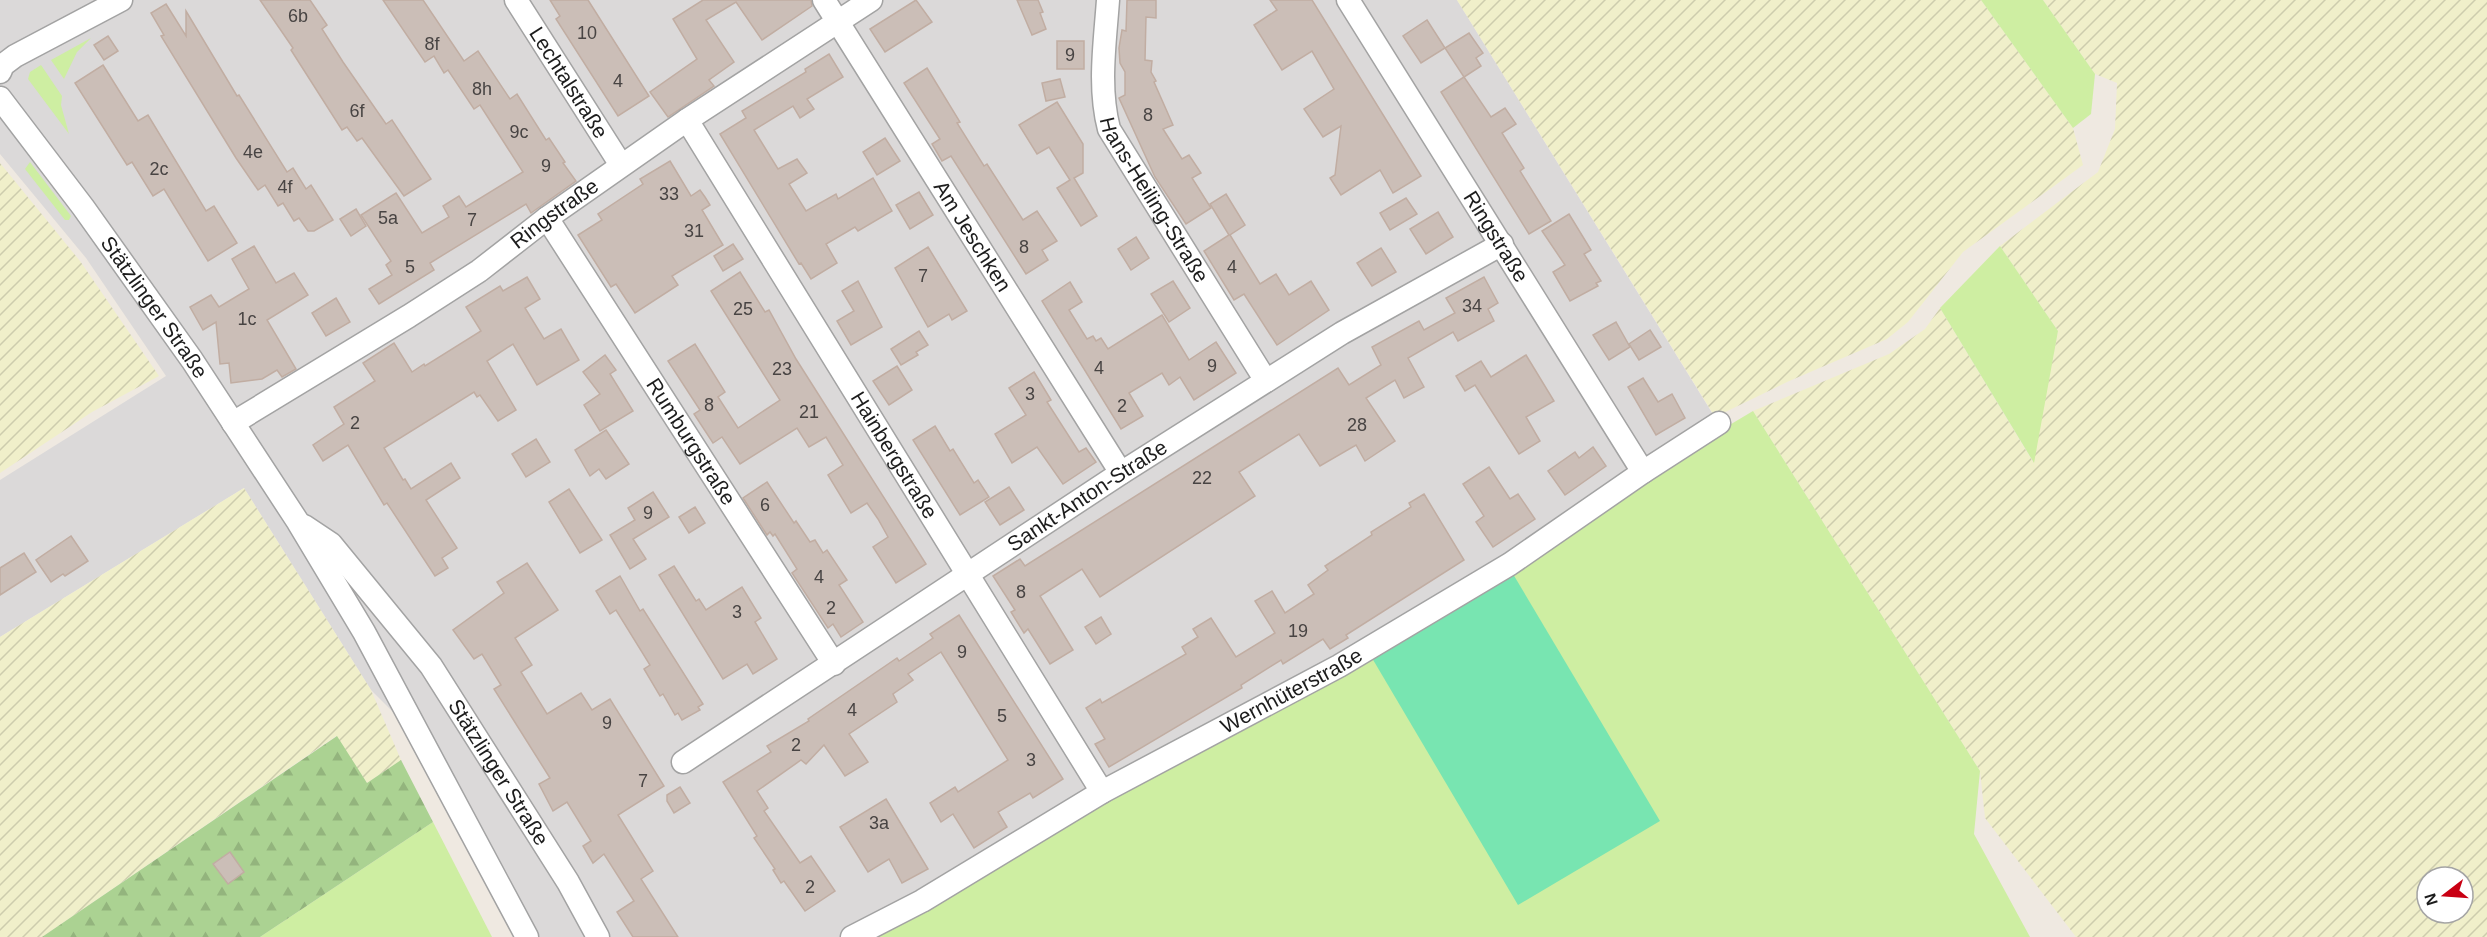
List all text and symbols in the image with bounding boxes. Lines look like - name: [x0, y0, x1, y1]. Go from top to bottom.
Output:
- house number: 6b: [288, 6, 308, 26]
- street label: Lechtalstraße: [525, 23, 613, 142]
- house number: 10: [577, 23, 597, 43]
- house number: 8f: [424, 34, 441, 54]
- house number: 9: [1065, 45, 1075, 65]
- house number: 4: [613, 71, 623, 91]
- house number: 8h: [472, 79, 492, 99]
- house number: 6f: [349, 101, 366, 121]
- house number: 8: [1143, 105, 1153, 125]
- street label: Hans-Heiling-Straße: [1096, 115, 1214, 286]
- house number: 9c: [509, 122, 529, 142]
- house number: 4e: [243, 142, 263, 162]
- house number: 9: [541, 156, 551, 176]
- house number: 2c: [149, 159, 169, 179]
- street label: Ringstraße: [506, 174, 602, 253]
- house number: 4f: [277, 177, 294, 197]
- street label: Am Jeschken: [930, 177, 1016, 296]
- house number: 33: [659, 184, 679, 204]
- street label: Ringstraße: [1459, 187, 1533, 286]
- house number: 5a: [378, 208, 399, 228]
- house number: 7: [467, 210, 477, 230]
- house number: 31: [684, 221, 704, 241]
- street label: Stätzlinger Straße: [97, 232, 213, 382]
- house number: 8: [1019, 237, 1029, 257]
- house number: 5: [405, 257, 415, 277]
- house number: 4: [1227, 257, 1237, 277]
- house number: 7: [918, 266, 928, 286]
- house number: 34: [1462, 296, 1482, 316]
- house number: 25: [733, 299, 753, 319]
- house number: 1c: [237, 309, 257, 329]
- house number: 9: [1207, 356, 1217, 376]
- house number: 4: [1094, 358, 1104, 378]
- house number: 23: [772, 359, 792, 379]
- street label: Rumburgstraße: [642, 374, 741, 509]
- house number: 3: [1025, 384, 1035, 404]
- street label: Hainbergstraße: [847, 387, 942, 523]
- house number: 8: [704, 395, 714, 415]
- house number: 2: [1117, 396, 1127, 416]
- house number: 21: [799, 402, 819, 422]
- house number: 2: [350, 413, 360, 433]
- house number: 28: [1347, 415, 1367, 435]
- street label: Sankt-Anton-Straße: [1003, 435, 1171, 556]
- house number: 22: [1192, 468, 1212, 488]
- house number: 6: [760, 495, 770, 515]
- house number: 9: [643, 503, 653, 523]
- house number: 4: [814, 567, 824, 587]
- house number: 8: [1016, 582, 1026, 602]
- house number: 2: [826, 598, 836, 618]
- house number: 3: [732, 602, 742, 622]
- house number: 19: [1288, 621, 1308, 641]
- house number: 9: [957, 642, 967, 662]
- street label: Wernhüterstraße: [1217, 643, 1366, 738]
- street label: Stätzlinger Straße: [444, 695, 554, 849]
- house number: 4: [847, 700, 857, 720]
- house number: 5: [997, 706, 1007, 726]
- house number: 9: [602, 713, 612, 733]
- house number: 2: [791, 735, 801, 755]
- house number: 3: [1026, 750, 1036, 770]
- house number: 7: [638, 771, 648, 791]
- house number: 3a: [869, 813, 890, 833]
- north arrow: [2415, 865, 2475, 925]
- house number: 2: [805, 877, 815, 897]
- text: N: [2421, 891, 2441, 907]

